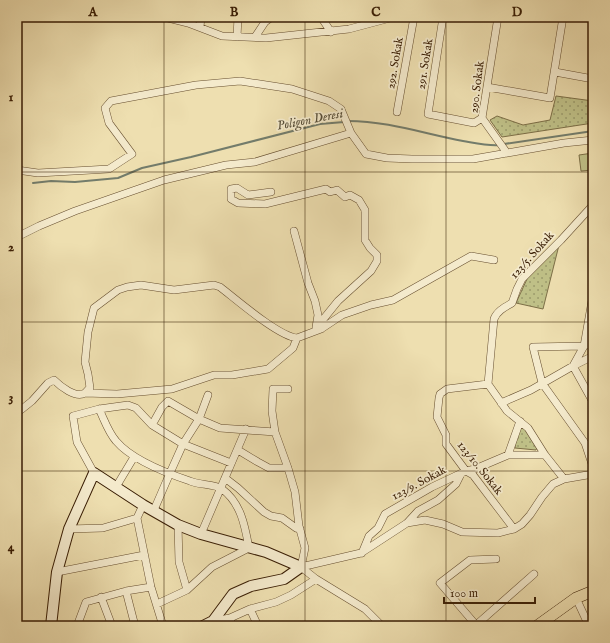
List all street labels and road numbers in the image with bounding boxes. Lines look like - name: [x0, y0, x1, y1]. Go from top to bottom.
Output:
- street label: 292. Sokak: [383, 35, 407, 90]
- street label: 291. Sokak: [414, 37, 436, 90]
- street label: 290. Sokak: [466, 59, 488, 114]
- street label: 123/5. Sokak: [507, 228, 558, 282]
- street label: 123/10. Sokak: [454, 438, 507, 498]
- street label: 123/9. Sokak: [389, 462, 449, 504]

